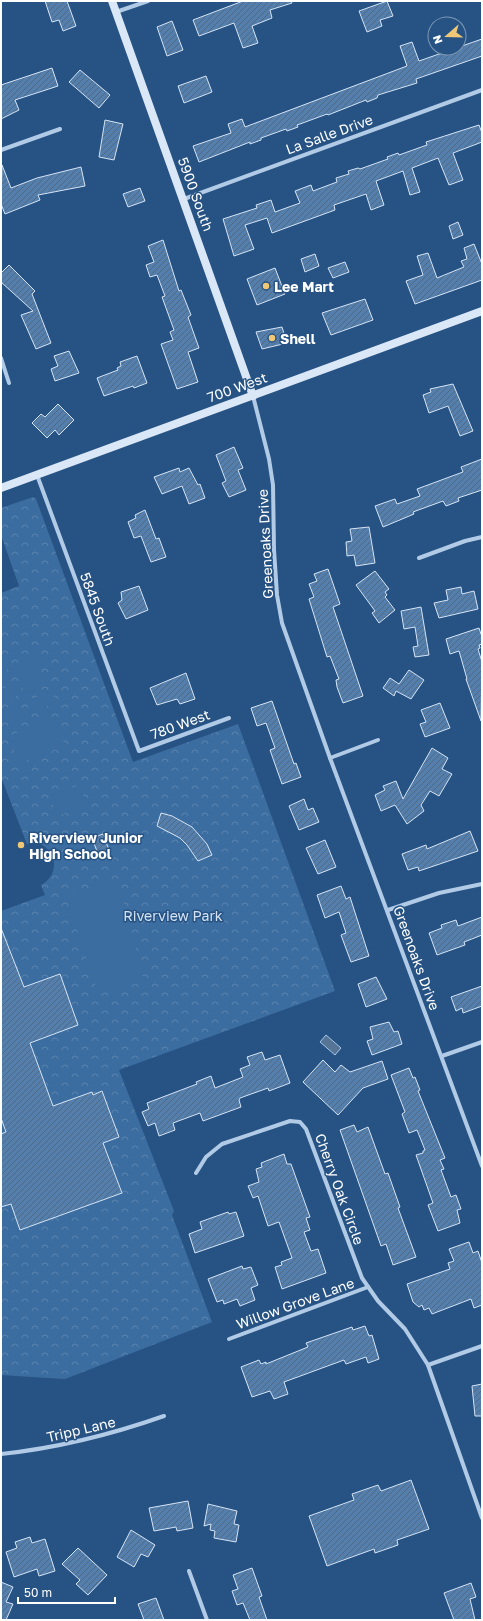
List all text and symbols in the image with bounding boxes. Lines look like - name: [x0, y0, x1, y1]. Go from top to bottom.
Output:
- north arrow: [427, 16, 467, 56]
- text: N: [430, 33, 445, 46]
- street label: La Salle Drive: [283, 110, 375, 158]
- street label: 5900 South: [175, 155, 217, 233]
- place label: Lee Mart: [274, 278, 334, 295]
- marker: Lee Mart: [261, 281, 271, 291]
- place label: Shell: [280, 330, 316, 347]
- marker: Shell: [267, 333, 277, 343]
- street label: 700 West: [205, 368, 269, 406]
- street label: Greenoaks Drive: [254, 489, 276, 599]
- street label: 5845 South: [77, 570, 119, 648]
- street label: 780 West: [148, 705, 212, 743]
- place label: Riverview Junior High School: [29, 829, 143, 862]
- marker: Riverview Junior High School: [16, 840, 26, 850]
- street label: Greenoaks Drive: [390, 903, 444, 1013]
- park label: Riverview Park: [123, 907, 223, 924]
- street label: Cherry Oak Circle: [312, 1131, 368, 1247]
- street label: Willow Grove Lane: [234, 1274, 356, 1332]
- street label: Tripp Lane: [45, 1413, 117, 1445]
- scale bar: [18, 1579, 115, 1605]
- text: 50 m: [24, 1585, 52, 1600]

